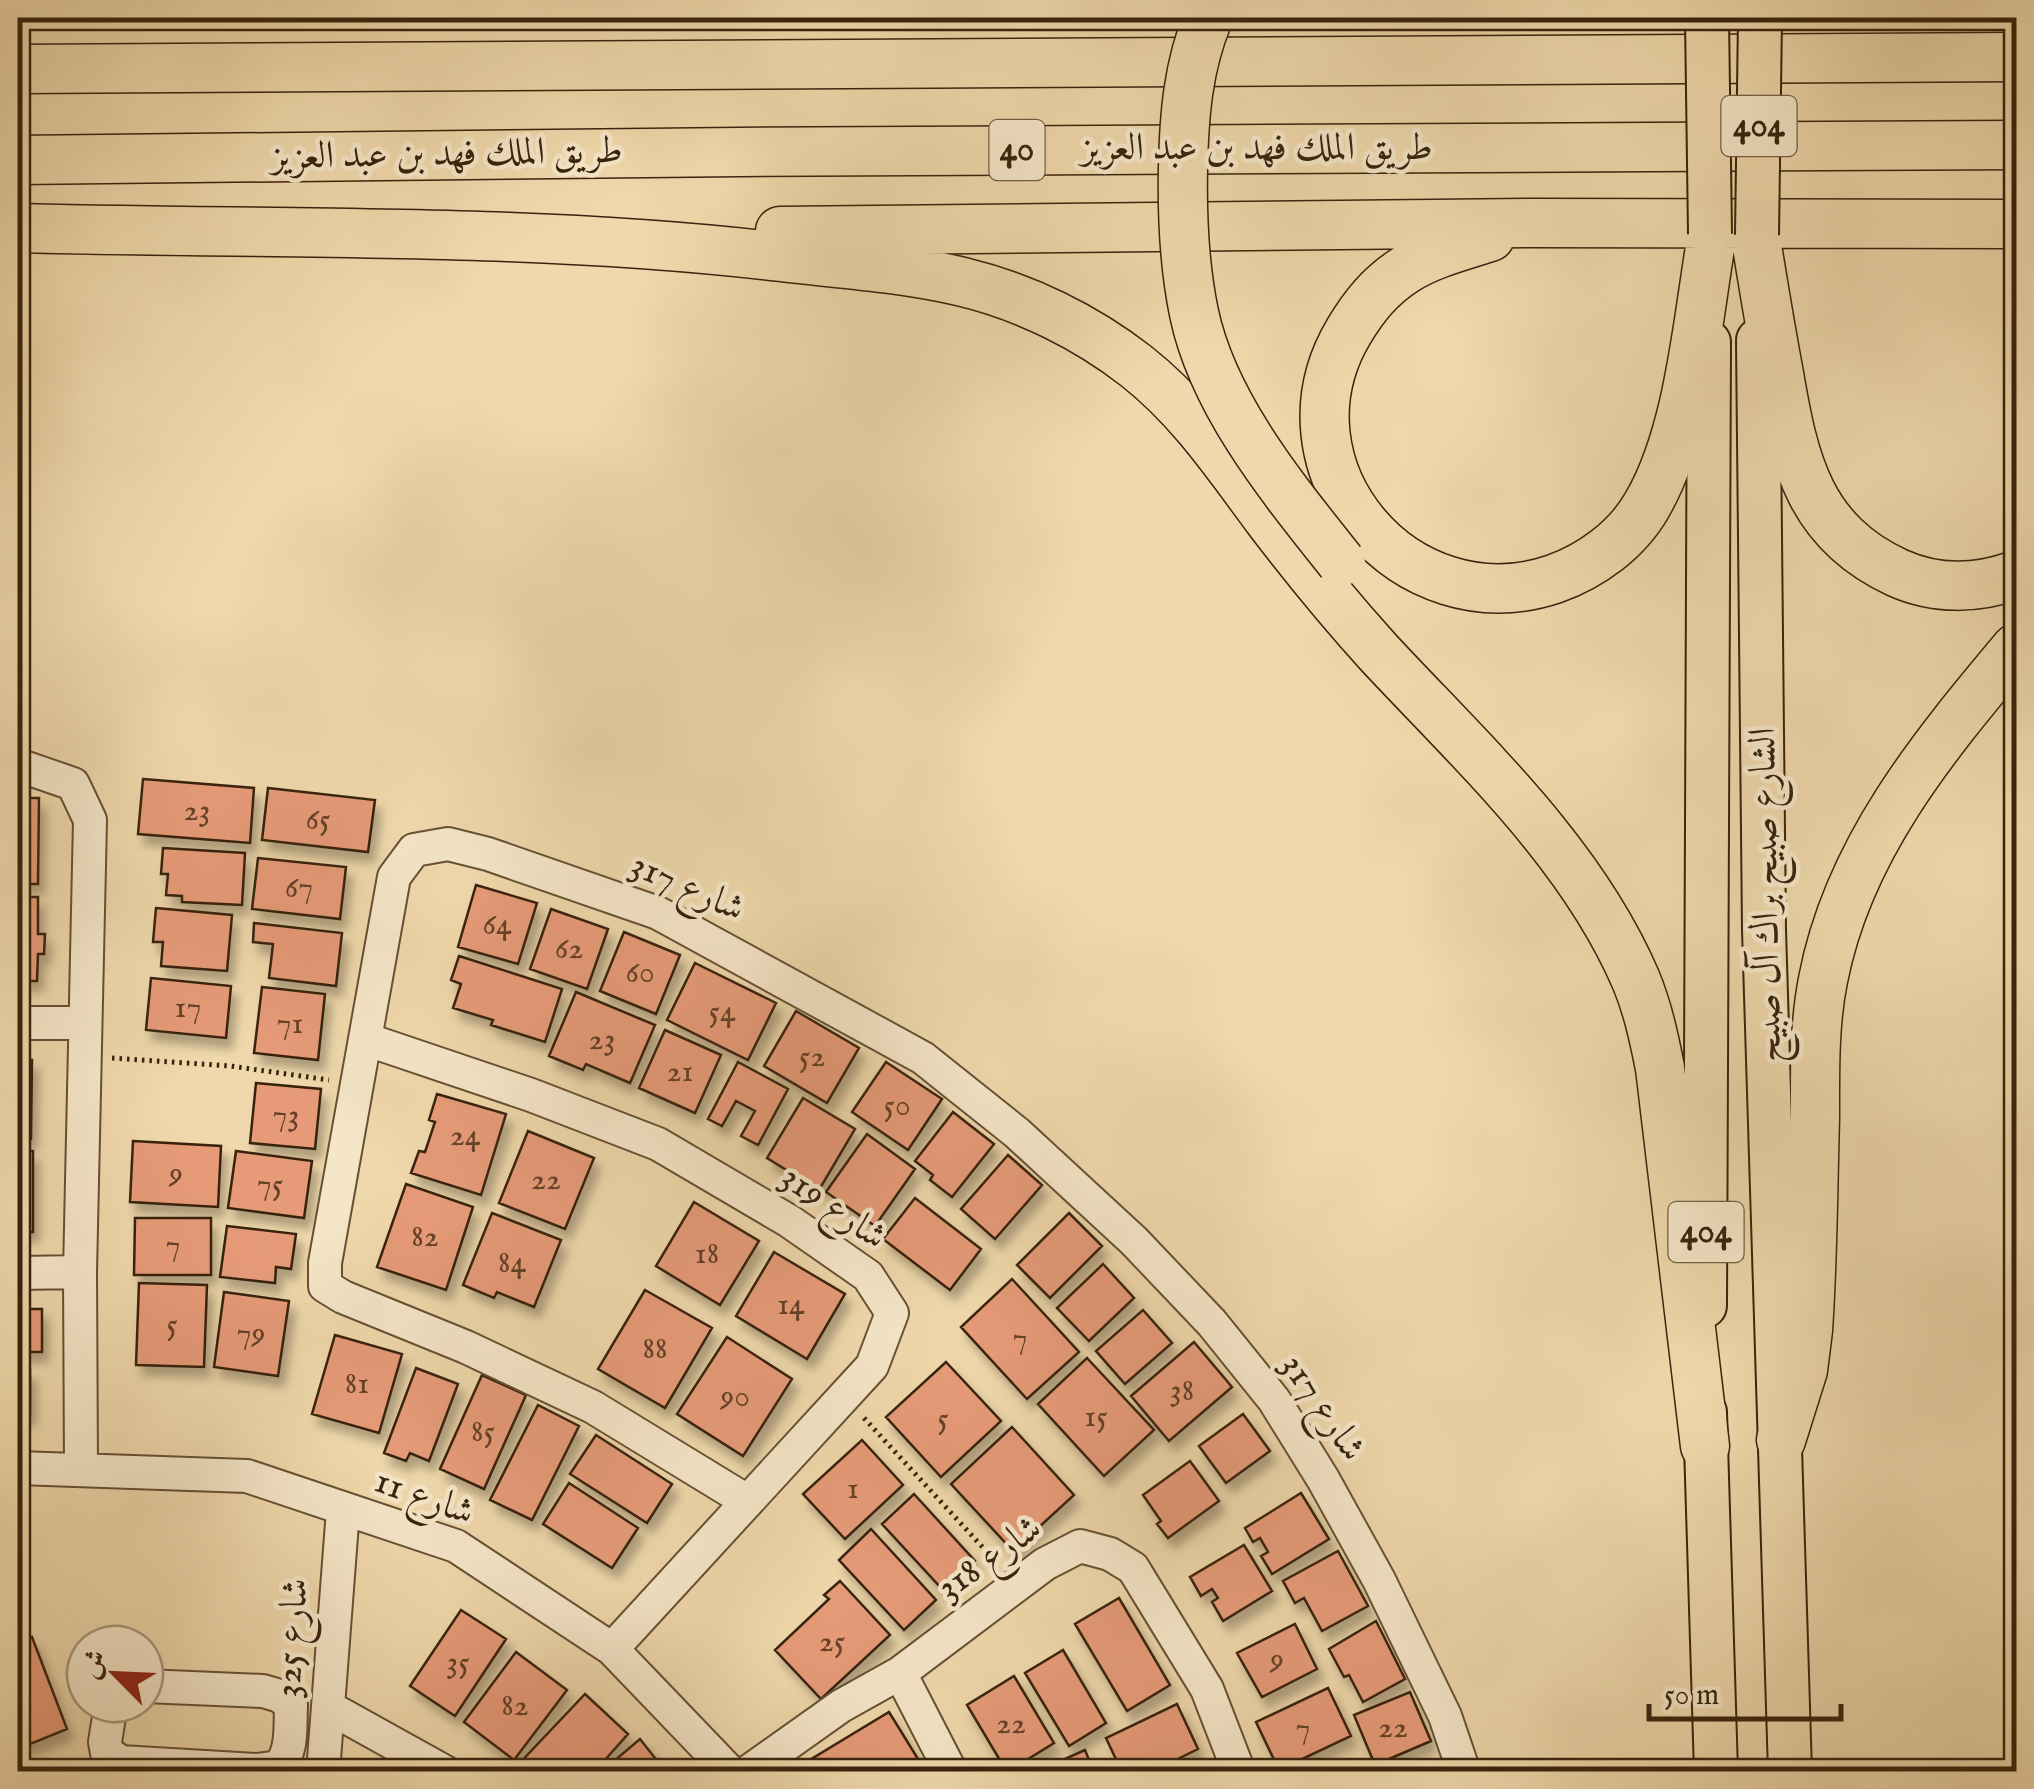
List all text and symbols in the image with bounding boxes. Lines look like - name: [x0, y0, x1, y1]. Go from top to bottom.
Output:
- road number: 404: [1722, 96, 1796, 156]
- road number: 40: [990, 120, 1044, 180]
- street label: طريق الملك فهد بن عبد العزيز: [1077, 125, 1433, 173]
- street label: طريق الملك فهد بن عبد العزيز: [267, 128, 623, 182]
- street label: الشارع صبيح براك آل صبيح: [1739, 727, 1801, 1063]
- house number: 23: [184, 791, 210, 832]
- house number: 65: [305, 800, 331, 841]
- street label: شارع 317: [621, 842, 752, 938]
- house number: 67: [285, 868, 313, 909]
- house number: 64: [482, 905, 512, 946]
- house number: 62: [555, 929, 583, 970]
- house number: 60: [625, 953, 655, 994]
- house number: 17: [175, 988, 201, 1029]
- house number: 54: [708, 992, 736, 1033]
- house number: 71: [277, 1004, 303, 1045]
- house number: 23: [589, 1020, 615, 1061]
- house number: 52: [799, 1037, 825, 1078]
- house number: 21: [667, 1052, 693, 1093]
- house number: 50: [883, 1086, 911, 1127]
- house number: 73: [273, 1096, 299, 1137]
- house number: 24: [450, 1116, 481, 1157]
- house number: 9: [168, 1154, 183, 1195]
- street label: شارع 319: [768, 1154, 896, 1265]
- house number: 22: [531, 1160, 561, 1201]
- house number: 75: [257, 1165, 283, 1206]
- road number: 404: [1668, 1202, 1744, 1262]
- house number: 82: [411, 1217, 439, 1258]
- house number: 7: [166, 1226, 180, 1267]
- house number: 18: [695, 1234, 719, 1275]
- house number: 84: [498, 1243, 526, 1284]
- house number: 14: [777, 1285, 805, 1326]
- house number: 5: [166, 1305, 178, 1346]
- house number: 79: [237, 1314, 265, 1355]
- house number: 7: [1013, 1319, 1027, 1360]
- house number: 88: [642, 1329, 668, 1370]
- street label: شارع 317: [1265, 1345, 1376, 1474]
- house number: 81: [345, 1364, 369, 1405]
- house number: 38: [1170, 1371, 1194, 1412]
- house number: 90: [719, 1377, 750, 1418]
- house number: 15: [1084, 1397, 1108, 1438]
- house number: 5: [937, 1399, 949, 1440]
- house number: 85: [471, 1412, 495, 1453]
- street label: شارع 11: [366, 1458, 480, 1542]
- house number: 1: [847, 1469, 859, 1510]
- street label: شارع 318: [928, 1506, 1054, 1616]
- street label: شارع 325: [265, 1576, 325, 1700]
- house number: 25: [819, 1622, 845, 1663]
- north arrow: [65, 1624, 165, 1724]
- house number: 9: [1269, 1640, 1284, 1681]
- house number: 35: [446, 1643, 470, 1684]
- text: ش: [73, 1645, 116, 1685]
- scale bar: [1649, 1659, 1842, 1721]
- text: 50 m: [1664, 1677, 1719, 1715]
- house number: 82: [501, 1686, 529, 1727]
- house number: 22: [996, 1704, 1026, 1745]
- house number: 22: [1378, 1708, 1408, 1749]
- house number: 7: [1296, 1709, 1310, 1750]

